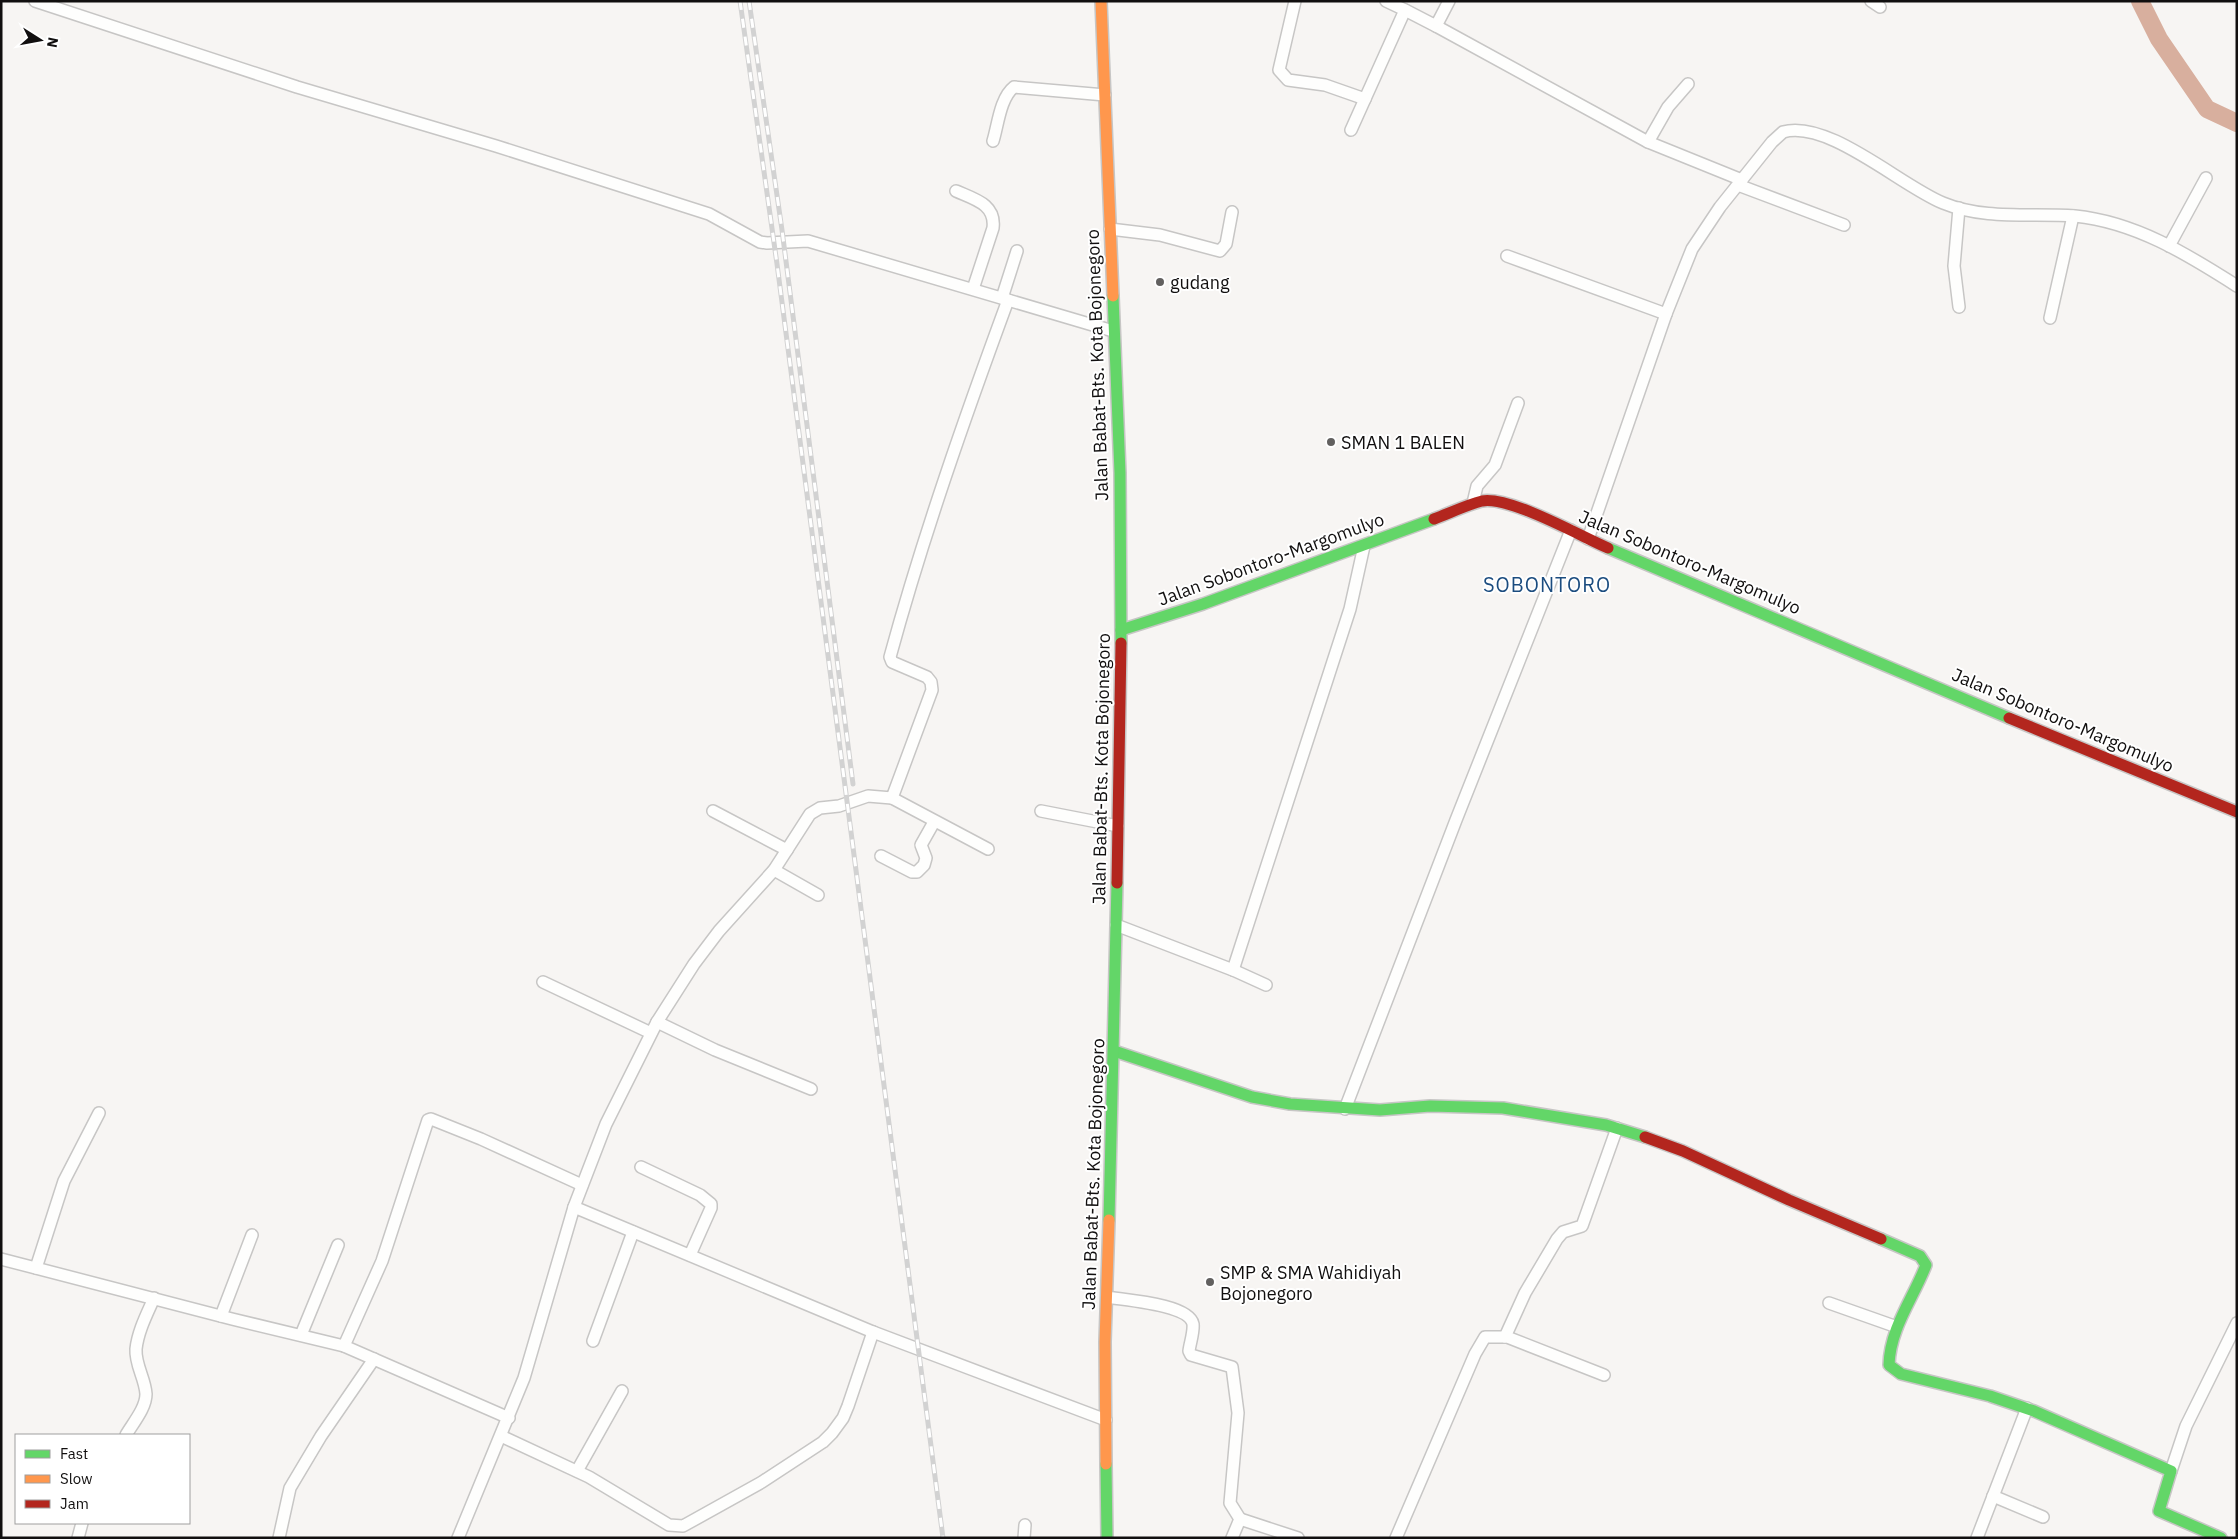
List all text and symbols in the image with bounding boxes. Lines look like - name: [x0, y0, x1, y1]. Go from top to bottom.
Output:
- north arrow: [15, 15, 65, 65]
- text: N: [43, 36, 63, 49]
- street label: Jalan Babat-Bts. Kota Bojonegoro: [1081, 229, 1113, 501]
- place label: gudang: [1170, 271, 1230, 294]
- marker: gudang: [1154, 276, 1166, 288]
- place label: SMAN 1 BALEN: [1341, 431, 1465, 454]
- marker: SMAN 1 BALEN: [1325, 436, 1337, 448]
- street label: Jalan Sobontoro-Margomulyo: [1576, 505, 1804, 619]
- street label: Jalan Sobontoro-Margomulyo: [1155, 507, 1387, 611]
- district label: SOBONTORO: [1483, 571, 1611, 598]
- street label: Jalan Babat-Bts. Kota Bojonegoro: [1087, 633, 1115, 905]
- street label: Jalan Sobontoro-Margomulyo: [1949, 663, 2177, 777]
- street label: Jalan Babat-Bts. Kota Bojonegoro: [1077, 1038, 1109, 1310]
- place label: SMP & SMA Wahidiyah Bojonegoro: [1220, 1261, 1402, 1305]
- marker: SMP & SMA Wahidiyah Bojonegoro: [1204, 1276, 1216, 1288]
- legend: [15, 1434, 190, 1524]
- text: Fast: [60, 1444, 88, 1463]
- text: Slow: [60, 1469, 93, 1488]
- text: Jam: [60, 1494, 89, 1513]

